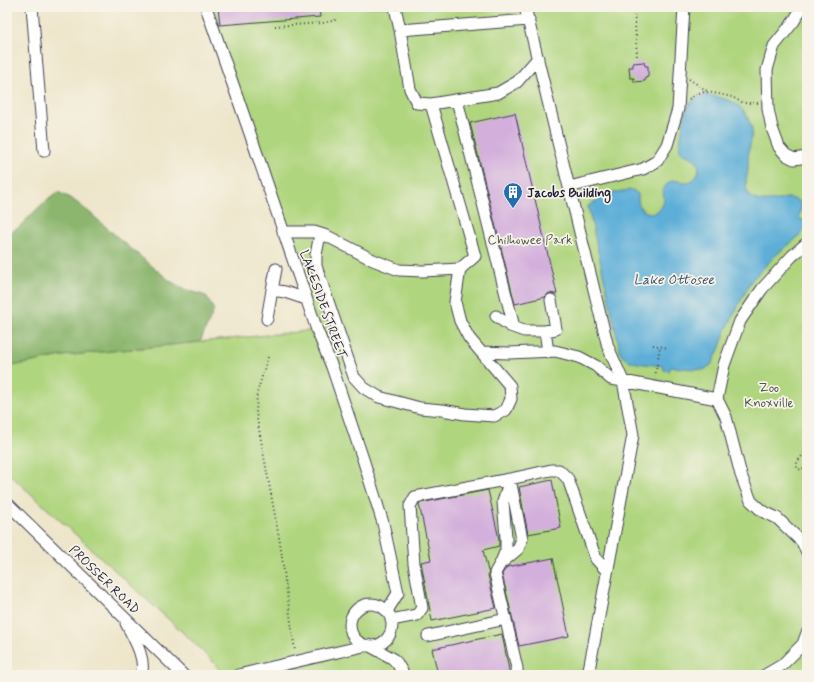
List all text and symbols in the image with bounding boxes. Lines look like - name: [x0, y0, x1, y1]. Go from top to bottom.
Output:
- building icon: Jacobs Building: [502, 181, 524, 209]
- place label: Jacobs Building: [527, 185, 611, 204]
- park label: Chilhowee Park: [487, 232, 573, 249]
- street label: LAKESIDE STREET: [295, 248, 351, 362]
- water label: Lake Ottosee: [634, 271, 715, 289]
- park label: Zoo Knoxville: [744, 380, 794, 412]
- street label: PROSSER ROAD: [65, 542, 143, 618]

